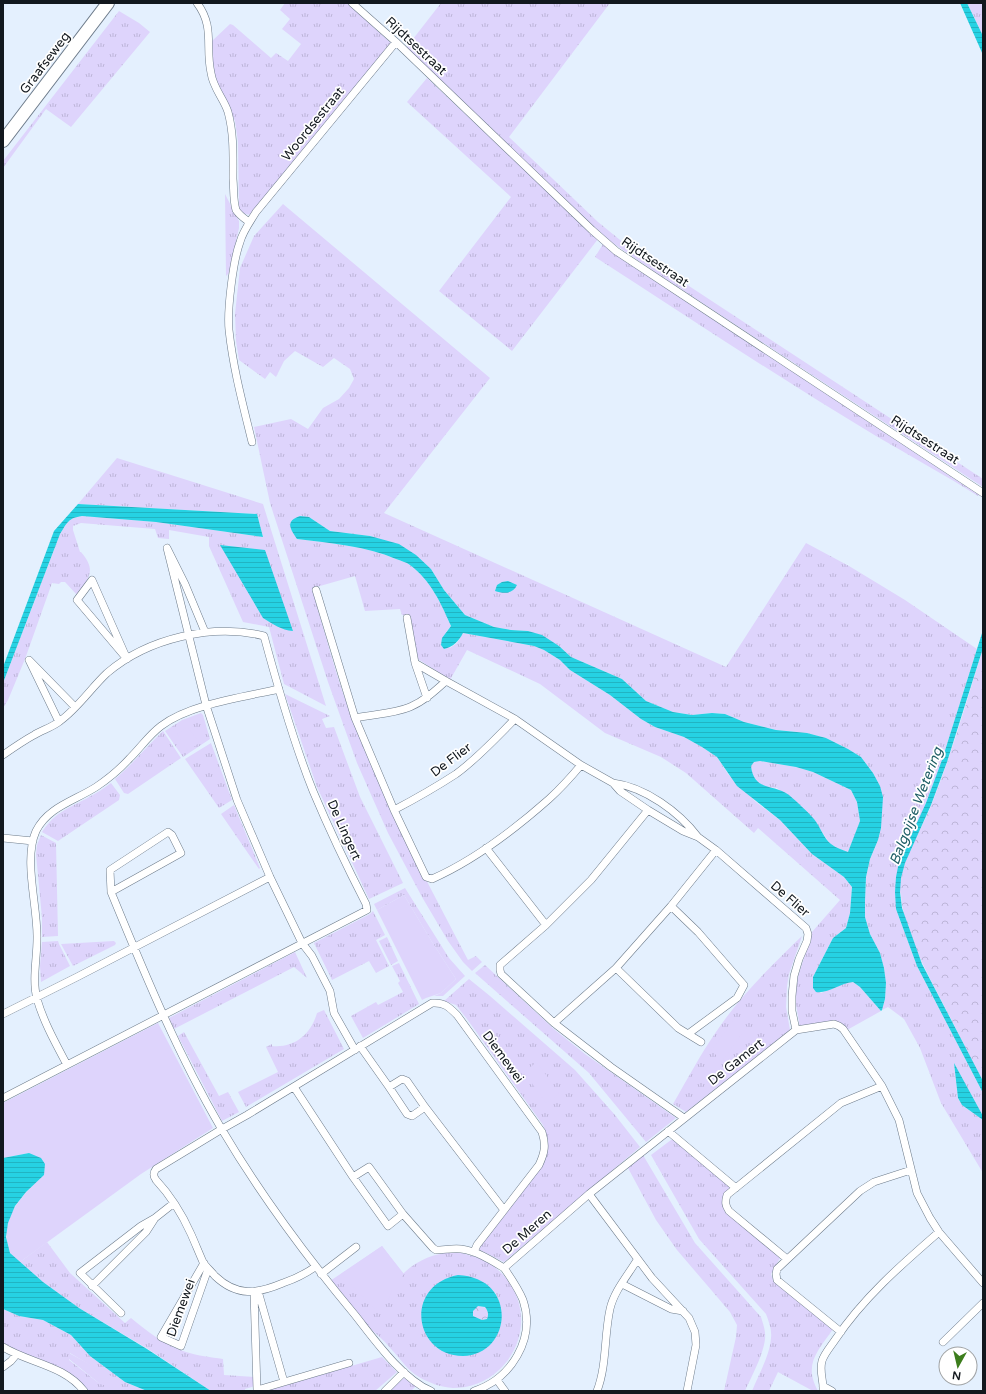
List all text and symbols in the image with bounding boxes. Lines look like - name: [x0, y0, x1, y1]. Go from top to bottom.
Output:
- street label: Rijdtsestraat: [382, 14, 450, 79]
- street label: Graafseweg: [16, 29, 74, 97]
- street label: Woordsestraat: [278, 84, 348, 164]
- street label: Rijdtsestraat: [618, 234, 692, 290]
- street label: Rijdtsestraat: [888, 412, 962, 468]
- street label: De Flier: [427, 739, 475, 780]
- water label: Balgoijse Wetering: [886, 744, 947, 867]
- street label: De Lingert: [324, 797, 364, 863]
- street label: De Flier: [767, 878, 813, 920]
- street label: Diemewei: [479, 1028, 527, 1086]
- street label: De Gamert: [705, 1035, 767, 1089]
- street label: De Meren: [499, 1206, 555, 1258]
- street label: Diemewei: [163, 1277, 199, 1339]
- north arrow: [938, 1346, 978, 1386]
- text: N: [951, 1368, 962, 1382]

